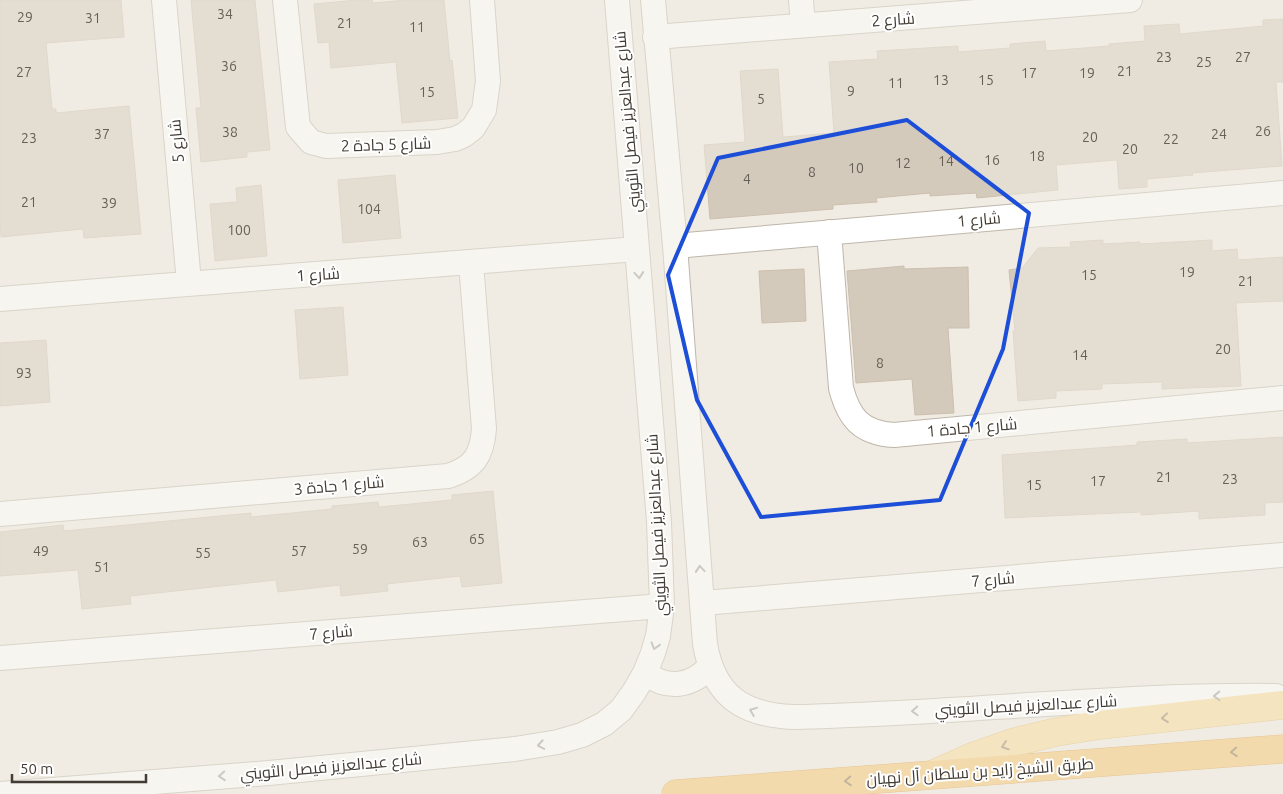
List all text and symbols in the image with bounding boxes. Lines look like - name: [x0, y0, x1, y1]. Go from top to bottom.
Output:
- house number: 34: [217, 6, 233, 22]
- street label: شارع 2: [871, 8, 916, 32]
- house number: 29: [17, 9, 33, 25]
- house number: 31: [85, 10, 101, 26]
- house number: 21: [337, 15, 353, 31]
- house number: 11: [409, 19, 425, 35]
- street label: شارع عبدالعزيز فيصل الثويني: [610, 30, 649, 214]
- house number: 23: [1156, 49, 1172, 65]
- house number: 27: [1235, 49, 1251, 65]
- house number: 25: [1196, 54, 1212, 70]
- house number: 36: [221, 58, 237, 74]
- house number: 21: [1117, 63, 1133, 79]
- house number: 27: [16, 64, 32, 80]
- house number: 17: [1021, 65, 1037, 81]
- house number: 19: [1079, 65, 1095, 81]
- house number: 13: [933, 72, 949, 88]
- house number: 15: [978, 72, 994, 88]
- house number: 11: [888, 75, 904, 91]
- house number: 9: [847, 83, 855, 99]
- house number: 15: [419, 84, 435, 100]
- house number: 5: [757, 91, 765, 107]
- street label: شارع 5: [165, 118, 190, 164]
- house number: 26: [1255, 123, 1271, 139]
- house number: 38: [222, 124, 238, 140]
- house number: 37: [94, 126, 110, 142]
- house number: 24: [1211, 126, 1227, 142]
- house number: 20: [1082, 129, 1098, 145]
- house number: 23: [21, 130, 37, 146]
- house number: 22: [1163, 131, 1179, 147]
- street label: شارع 5 جادة 2: [340, 133, 432, 158]
- house number: 20: [1122, 141, 1138, 157]
- house number: 18: [1029, 148, 1045, 164]
- house number: 16: [984, 152, 1000, 168]
- house number: 14: [938, 153, 954, 169]
- house number: 12: [895, 155, 911, 171]
- house number: 10: [848, 160, 864, 176]
- house number: 8: [808, 164, 816, 180]
- house number: 4: [743, 171, 751, 187]
- house number: 21: [21, 194, 37, 210]
- house number: 39: [101, 195, 117, 211]
- house number: 104: [357, 201, 381, 217]
- street label: شارع 1: [956, 208, 1002, 233]
- house number: 100: [227, 222, 251, 238]
- street label: شارع 1: [296, 263, 341, 287]
- house number: 19: [1179, 264, 1195, 280]
- house number: 15: [1081, 267, 1097, 283]
- one-way arrow: [633, 272, 644, 280]
- house number: 21: [1238, 273, 1254, 289]
- house number: 20: [1215, 341, 1231, 357]
- house number: 14: [1072, 347, 1088, 363]
- house number: 8: [876, 355, 884, 371]
- house number: 93: [16, 365, 32, 381]
- street label: شارع 1 جادة 1: [926, 414, 1018, 443]
- street label: شارع عبدالعزيز فيصل الثويني: [642, 433, 675, 617]
- house number: 21: [1156, 469, 1172, 485]
- house number: 23: [1222, 471, 1238, 487]
- street label: شارع 1 جادة 3: [293, 472, 385, 501]
- house number: 17: [1090, 473, 1106, 489]
- house number: 15: [1026, 477, 1042, 493]
- house number: 65: [469, 531, 485, 547]
- house number: 63: [412, 534, 428, 550]
- house number: 59: [352, 541, 368, 557]
- house number: 49: [33, 543, 49, 559]
- house number: 57: [291, 543, 307, 559]
- house number: 55: [195, 545, 211, 561]
- house number: 51: [94, 559, 110, 575]
- one-way arrow: [695, 564, 706, 572]
- street label: شارع 7: [970, 568, 1016, 593]
- street label: شارع 7: [308, 621, 354, 646]
- one-way arrow: [651, 642, 661, 650]
- street label: شارع عبدالعزيز فيصل الثويني: [934, 691, 1118, 724]
- one-way arrow: [1213, 691, 1220, 701]
- one-way arrow: [749, 706, 758, 717]
- one-way arrow: [910, 706, 918, 717]
- one-way arrow: [1161, 712, 1169, 723]
- one-way arrow: [536, 740, 545, 750]
- one-way arrow: [1001, 740, 1010, 750]
- one-way arrow: [1230, 747, 1238, 758]
- street label: شارع عبدالعزيز فيصل الثويني: [239, 749, 423, 788]
- scale bar: [12, 752, 146, 784]
- street label: طريق الشيخ زايد بن سلطان آل نهيان: [866, 754, 1095, 791]
- text: 50 m: [20, 760, 53, 777]
- one-way arrow: [218, 771, 226, 782]
- one-way arrow: [844, 775, 852, 786]

